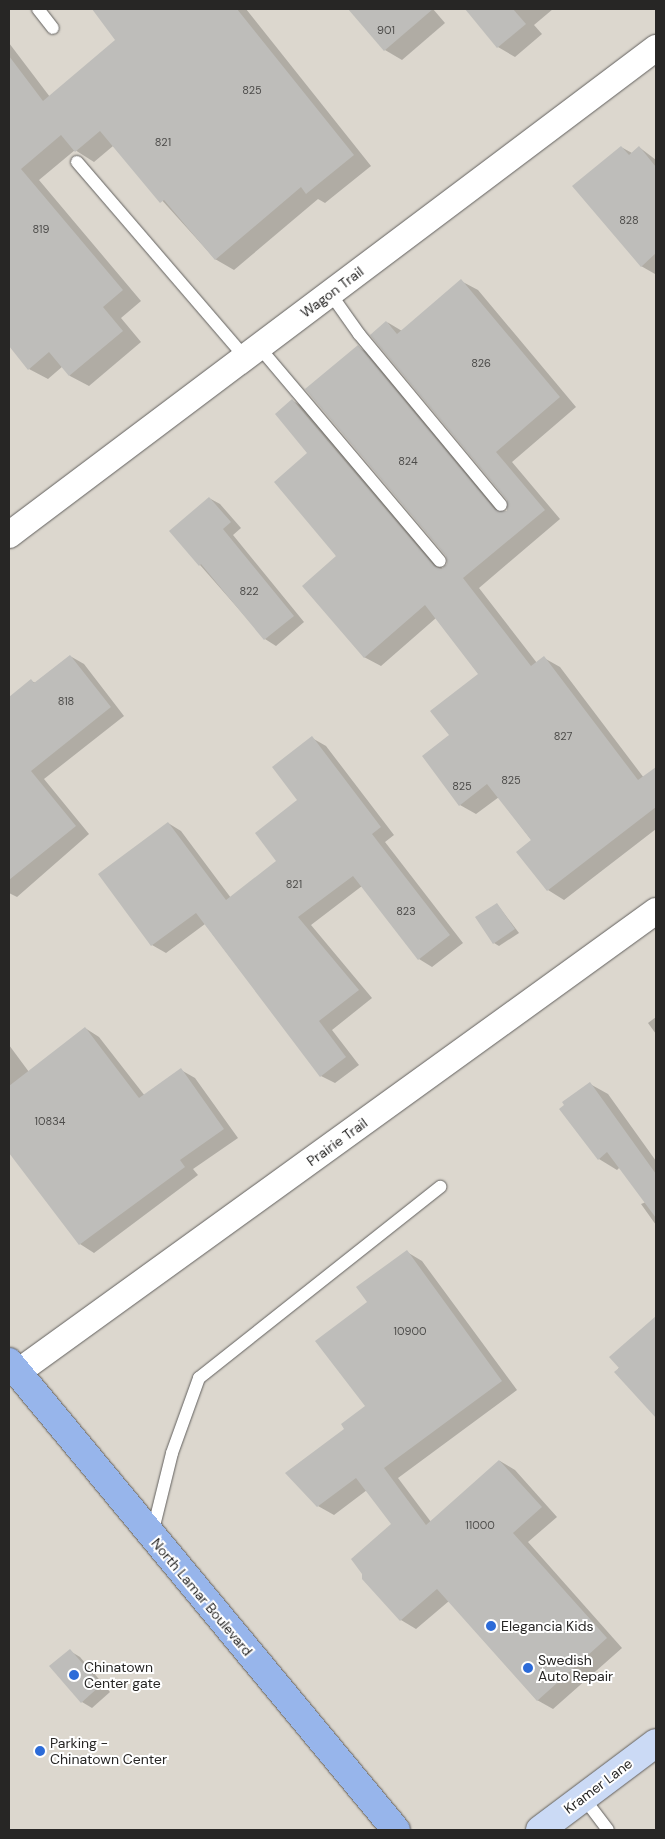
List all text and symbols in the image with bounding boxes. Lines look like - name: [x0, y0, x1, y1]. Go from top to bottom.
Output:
- house number: 901: [377, 23, 395, 37]
- house number: 825: [242, 83, 262, 97]
- house number: 821: [155, 135, 171, 149]
- house number: 828: [619, 213, 639, 227]
- house number: 819: [33, 222, 49, 236]
- street label: Wagon Trail: [297, 263, 367, 321]
- house number: 826: [471, 356, 491, 370]
- house number: 824: [398, 454, 418, 468]
- house number: 822: [239, 584, 259, 598]
- house number: 818: [58, 694, 74, 708]
- house number: 827: [554, 729, 572, 743]
- house number: 825: [501, 773, 521, 787]
- house number: 825: [452, 779, 472, 793]
- house number: 821: [286, 877, 302, 891]
- house number: 823: [396, 904, 416, 918]
- house number: 10834: [35, 1114, 65, 1128]
- street label: Prairie Trail: [303, 1114, 371, 1170]
- house number: 10900: [394, 1324, 426, 1338]
- house number: 11000: [465, 1518, 495, 1532]
- street label: North Lamar Boulevard: [148, 1535, 256, 1659]
- place label: Elegancia Kids: [501, 1618, 593, 1634]
- marker: Elegancia Kids: [485, 1620, 497, 1632]
- place label: Swedish Auto Repair: [538, 1652, 613, 1684]
- place label: Chinatown Center gate: [84, 1659, 161, 1691]
- marker: Swedish Auto Repair: [522, 1662, 534, 1674]
- marker: Chinatown Center gate: [68, 1669, 80, 1681]
- place label: Parking - Chinatown Center: [50, 1735, 167, 1768]
- marker: Parking - Chinatown Center: [34, 1745, 46, 1757]
- street label: Kramer Lane: [560, 1755, 636, 1817]

